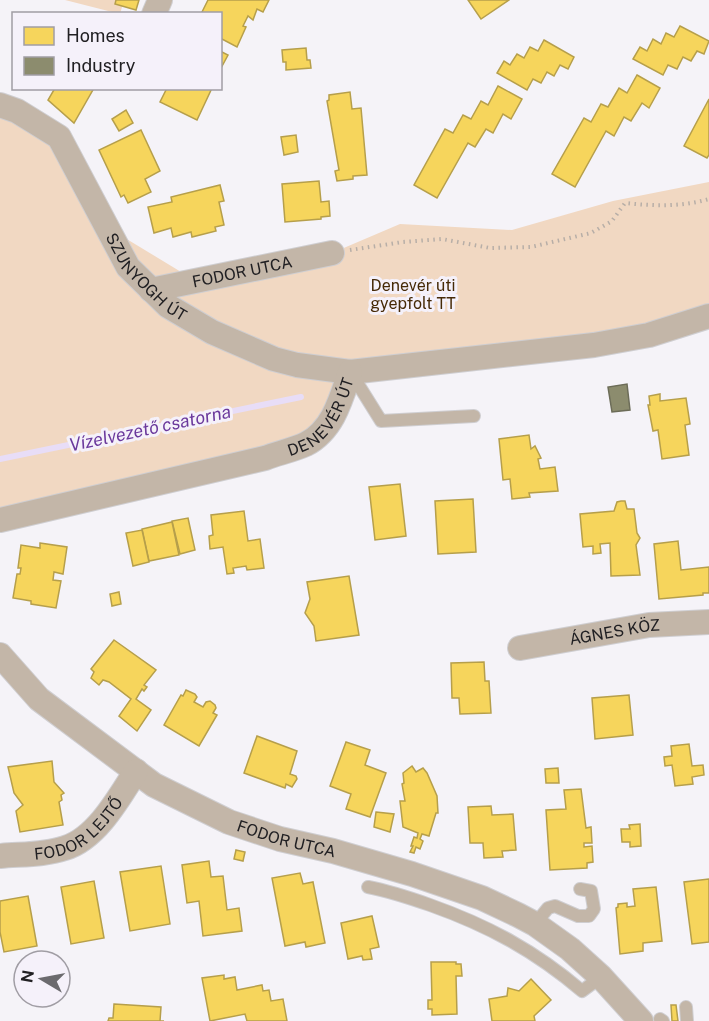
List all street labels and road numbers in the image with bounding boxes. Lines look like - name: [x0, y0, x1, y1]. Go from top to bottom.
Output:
- street label: SZUNYOGH ÚT: [102, 229, 191, 325]
- street label: FODOR UTCA: [190, 252, 294, 291]
- street label: DENEVÉR ÚT: [285, 375, 357, 460]
- street label: ÁGNES KÖZ: [568, 615, 660, 649]
- street label: FODOR LEJTŐ: [33, 793, 126, 863]
- street label: FODOR UTCA: [235, 816, 338, 861]

